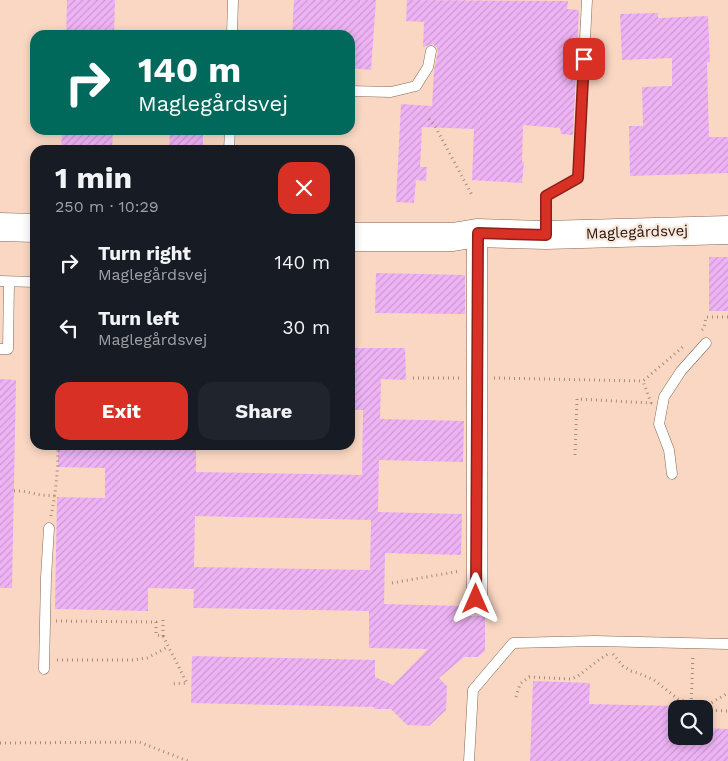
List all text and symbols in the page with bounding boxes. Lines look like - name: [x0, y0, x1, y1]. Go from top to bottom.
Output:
- pin: [563, 38, 605, 80]
- icon: arrive: [570, 45, 598, 73]
- text: 140 m: [138, 49, 241, 91]
- icon: right: [55, 50, 120, 115]
- text: Maglegårdsvej: [138, 91, 288, 116]
- text: 1 min: [55, 160, 132, 195]
- button: close: [278, 162, 330, 214]
- text: 250 m · 10:29: [55, 197, 159, 216]
- street label: Maglegårdsvej: [586, 221, 688, 243]
- text: Turn right: [98, 242, 191, 265]
- icon: right: [55, 249, 83, 277]
- text: 140 m: [275, 251, 330, 274]
- text: Maglegårdsvej: [98, 265, 207, 284]
- text: Turn left: [98, 307, 179, 330]
- icon: left: [55, 314, 83, 342]
- text: 30 m: [283, 316, 330, 339]
- text: Maglegårdsvej: [98, 330, 207, 349]
- button: Exit: [55, 382, 188, 440]
- button: Share: [198, 382, 330, 440]
- position arrow: [449, 572, 501, 624]
- map controls: [668, 700, 713, 745]
- button: search: [668, 700, 713, 745]

